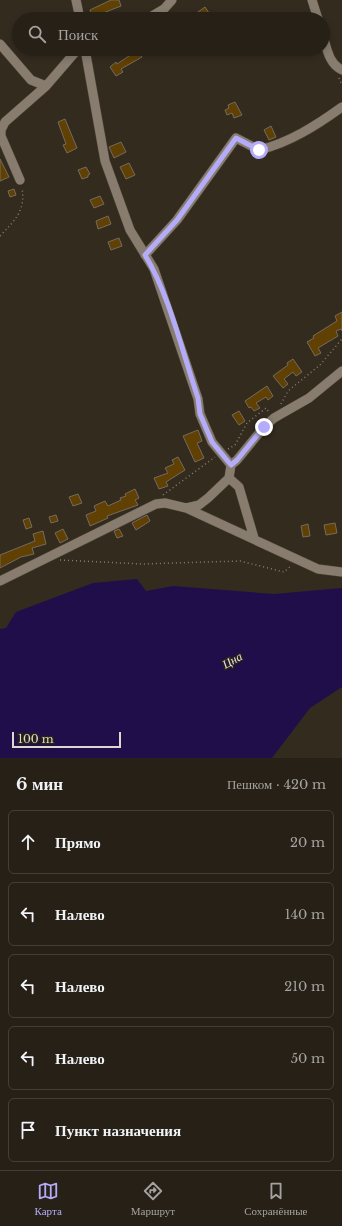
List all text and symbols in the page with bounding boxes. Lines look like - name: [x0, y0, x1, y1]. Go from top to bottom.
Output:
- search box: [12, 12, 330, 56]
- icon: search: [26, 23, 48, 45]
- text: Поиск: [58, 25, 98, 44]
- route start: [250, 141, 268, 159]
- route end: [255, 418, 273, 436]
- water label: Цна: [218, 648, 245, 672]
- scale bar: [12, 730, 121, 749]
- text: 100 m: [18, 732, 54, 746]
- text: 6 мин: [16, 774, 63, 795]
- text: Пешком · 420 m: [227, 776, 326, 793]
- icon: ahead: [17, 831, 39, 853]
- text: Прямо: [55, 833, 101, 852]
- text: 20 m: [290, 834, 325, 851]
- icon: left: [17, 903, 39, 925]
- text: Налево: [55, 905, 105, 924]
- text: 140 m: [285, 906, 325, 923]
- icon: left: [17, 975, 39, 997]
- text: Налево: [55, 977, 105, 996]
- text: 210 m: [284, 978, 325, 995]
- icon: left: [17, 1047, 39, 1069]
- text: Налево: [55, 1049, 105, 1068]
- text: 50 m: [291, 1050, 325, 1067]
- icon: arrive: [17, 1119, 39, 1141]
- text: Пункт назначения: [55, 1121, 181, 1140]
- tab: Карта: [35, 1180, 62, 1218]
- tab: Маршрут: [131, 1180, 175, 1218]
- tab: Сохранённые: [244, 1180, 307, 1218]

